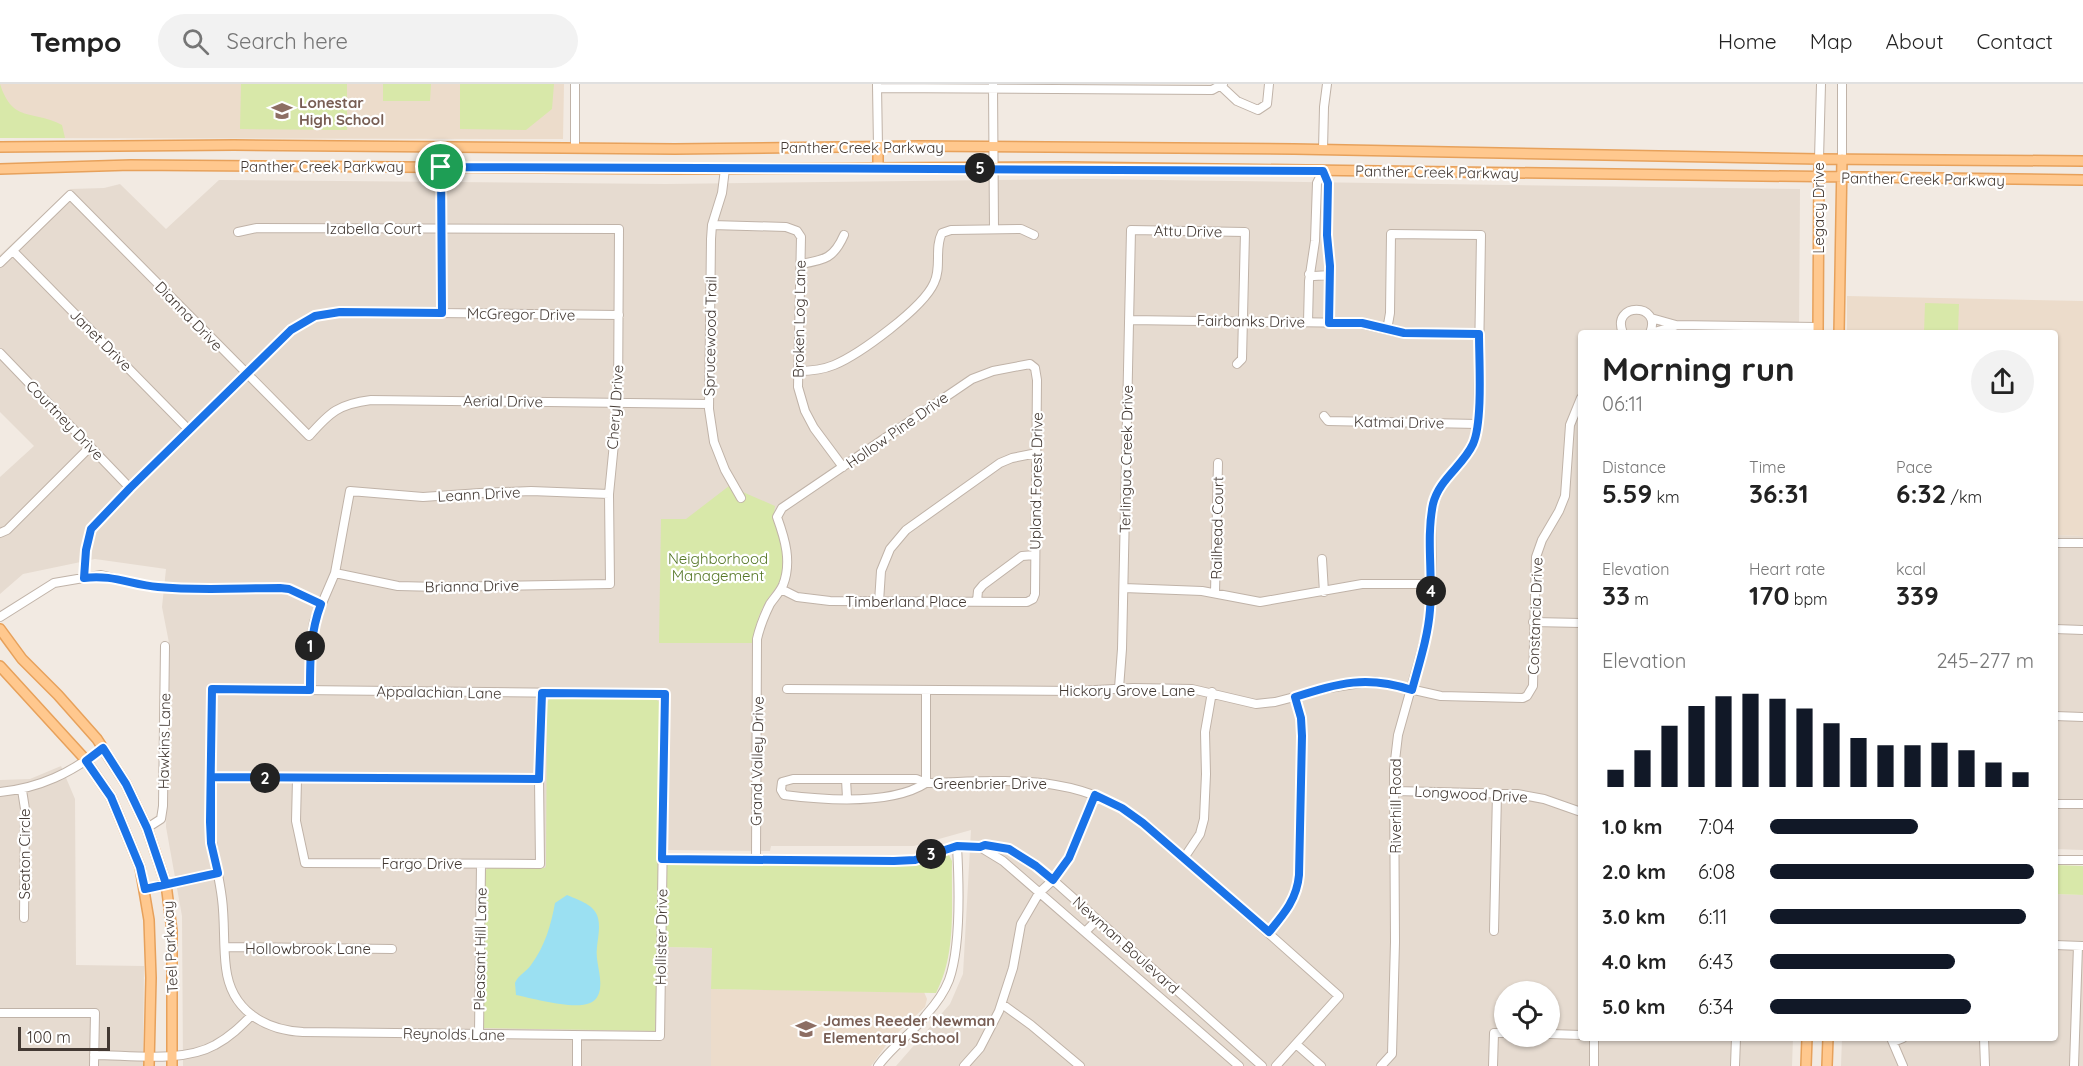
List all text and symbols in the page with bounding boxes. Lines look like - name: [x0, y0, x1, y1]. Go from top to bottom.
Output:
- search box: [158, 14, 578, 68]
- text: Tempo: [30, 24, 122, 59]
- icon: search: [179, 25, 212, 58]
- text: Search here: [227, 27, 348, 55]
- text: Home: [1718, 28, 1777, 54]
- text: Map: [1810, 28, 1853, 54]
- text: About: [1886, 28, 1944, 54]
- text: Contact: [1977, 28, 2053, 54]
- place label: Lonestar High School: [299, 93, 384, 129]
- school or university icon: Lonestar High School: [270, 99, 294, 123]
- street label: Panther Creek Parkway: [780, 138, 944, 157]
- pin: [415, 141, 466, 192]
- icon: arrive: [424, 150, 457, 183]
- pin: 5: [965, 153, 995, 183]
- street label: Panther Creek Parkway: [240, 157, 404, 176]
- text: 5: [975, 158, 985, 178]
- street label: Panther Creek Parkway: [1355, 161, 1519, 183]
- street label: Legacy Drive: [1809, 162, 1828, 254]
- street label: Panther Creek Parkway: [1841, 168, 2005, 190]
- street label: Izabella Court: [326, 219, 422, 238]
- street label: Attu Drive: [1154, 221, 1222, 241]
- street label: Broken Log Lane: [788, 260, 810, 378]
- street label: Sprucewood Trail: [699, 276, 721, 396]
- street label: Dianna Drive: [151, 277, 227, 355]
- street label: McGregor Drive: [467, 304, 575, 324]
- street label: Janet Drive: [66, 305, 136, 375]
- street label: Fairbanks Drive: [1197, 311, 1305, 331]
- text: Morning run: [1602, 348, 1795, 389]
- button: share: [1971, 350, 2034, 413]
- street label: Cheryl Drive: [603, 364, 627, 450]
- street label: Courtney Drive: [22, 376, 108, 464]
- street label: Terlingua Creek Drive: [1115, 385, 1137, 533]
- street label: Hollow Pine Drive: [842, 388, 952, 472]
- street label: Aerial Drive: [463, 391, 543, 411]
- text: 06:11: [1602, 391, 1643, 416]
- street label: Upland Forest Drive: [1025, 412, 1047, 550]
- street label: Katmai Drive: [1354, 412, 1444, 432]
- text: Distance: [1602, 457, 1666, 477]
- text: Time: [1749, 457, 1786, 477]
- text: Pace: [1896, 457, 1932, 477]
- street label: Railhead Court: [1207, 476, 1227, 580]
- text: 5.59: [1602, 477, 1652, 510]
- text: 36:31: [1749, 477, 1809, 510]
- text: 6:32: [1896, 477, 1946, 510]
- street label: Leann Drive: [437, 482, 521, 506]
- text: km: [1652, 487, 1680, 507]
- text: /km: [1946, 487, 1982, 507]
- park label: Neighborhood Management: [668, 549, 768, 585]
- street label: Constancia Drive: [1523, 557, 1547, 675]
- text: Elevation: [1602, 559, 1669, 579]
- text: Heart rate: [1749, 559, 1825, 579]
- text: kcal: [1896, 559, 1926, 579]
- street label: Brianna Drive: [425, 576, 519, 596]
- pin: 4: [1416, 576, 1446, 606]
- text: 33: [1602, 579, 1630, 612]
- text: 170: [1749, 579, 1789, 612]
- text: 339: [1896, 579, 1939, 612]
- text: 4: [1426, 581, 1436, 601]
- text: m: [1630, 589, 1649, 609]
- text: bpm: [1789, 589, 1828, 609]
- street label: Timberland Place: [845, 592, 967, 611]
- pin: 1: [295, 631, 325, 661]
- text: 1: [307, 636, 313, 656]
- text: Elevation: [1602, 648, 1686, 673]
- text: 245–277 m: [1937, 648, 2034, 673]
- street label: Appalachian Lane: [376, 681, 502, 703]
- street label: Hickory Grove Lane: [1059, 681, 1195, 700]
- street label: Hawkins Lane: [154, 693, 174, 789]
- street label: Grand Valley Drive: [746, 696, 768, 826]
- street label: Riverhill Road: [1386, 758, 1405, 854]
- pin: 2: [250, 763, 280, 793]
- text: 2: [260, 768, 270, 788]
- street label: Greenbrier Drive: [933, 774, 1047, 793]
- street label: Longwood Drive: [1414, 782, 1528, 806]
- street label: Seaton Circle: [15, 809, 34, 899]
- text: 1.0 km: [1602, 814, 1662, 839]
- text: 7:04: [1698, 814, 1734, 839]
- pin: 3: [916, 839, 946, 869]
- text: 3: [927, 844, 935, 864]
- street label: Fargo Drive: [381, 854, 463, 873]
- text: 2.0 km: [1602, 859, 1666, 884]
- text: 6:08: [1698, 859, 1735, 884]
- street label: Pleasant Hill Lane: [469, 887, 491, 1011]
- street label: Hollister Drive: [651, 889, 671, 985]
- street label: Newman Boulevard: [1069, 892, 1183, 998]
- street label: Teel Parkway: [158, 900, 182, 994]
- text: 3.0 km: [1602, 904, 1665, 929]
- text: 6:11: [1698, 904, 1727, 929]
- street label: Hollowbrook Lane: [245, 939, 371, 958]
- text: 4.0 km: [1602, 949, 1666, 974]
- text: 6:43: [1698, 949, 1734, 974]
- map controls: [1494, 981, 1560, 1047]
- button: locate: [1494, 981, 1560, 1047]
- text: 5.0 km: [1602, 994, 1665, 1019]
- text: 6:34: [1698, 994, 1734, 1019]
- place label: James Reeder Newman Elementary School: [823, 1011, 995, 1047]
- school or university icon: James Reeder Newman Elementary School: [794, 1017, 818, 1041]
- scale bar: [18, 1024, 110, 1052]
- street label: Reynolds Lane: [403, 1024, 505, 1044]
- text: 100 m: [27, 1027, 71, 1047]

